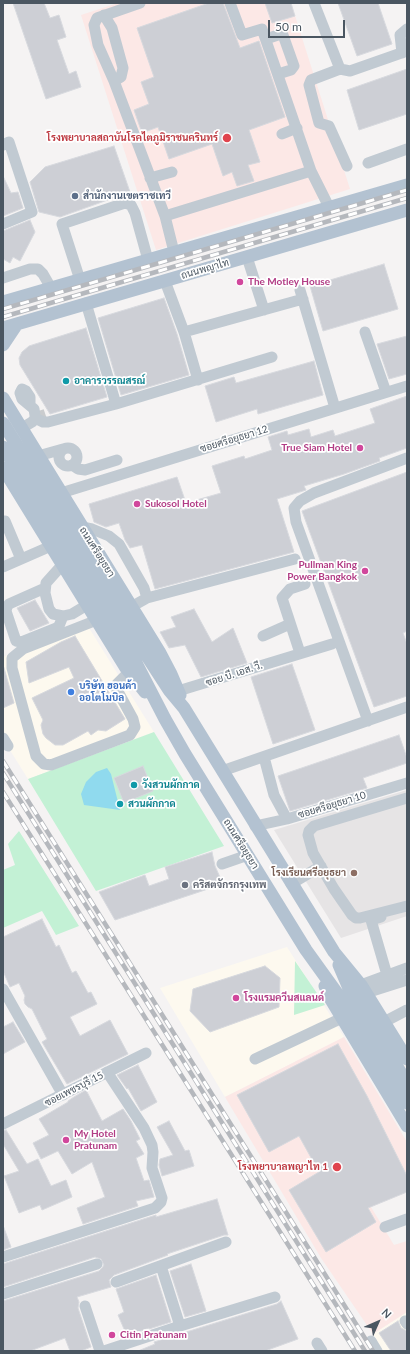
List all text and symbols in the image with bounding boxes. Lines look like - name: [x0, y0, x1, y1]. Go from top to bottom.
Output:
- scale bar: [270, 12, 347, 38]
- text: 50 m: [275, 19, 302, 34]
- place label: โรงพยาบาลสถาบันโรคไตภูมิราชนครินทร์: [47, 132, 218, 144]
- marker: โรงพยาบาลสถาบันโรคไตภูมิราชนครินทร์: [221, 132, 233, 144]
- place label: สำนักงานเขตราชเทวี: [83, 190, 171, 202]
- marker: สำนักงานเขตราชเทวี: [70, 191, 80, 201]
- street label: ถนนพญาไท: [180, 256, 230, 282]
- place label: The Motley House: [248, 276, 330, 288]
- marker: The Motley House: [235, 277, 245, 287]
- place label: อาคารวรรณสรณ์: [74, 375, 145, 387]
- marker: อาคารวรรณสรณ์: [61, 376, 71, 386]
- street label: ซอยศรีอยุธยา 12: [199, 423, 269, 455]
- place label: True Siam Hotel: [281, 442, 352, 454]
- marker: True Siam Hotel: [355, 443, 365, 453]
- place label: Sukosol Hotel: [145, 498, 207, 510]
- marker: Sukosol Hotel: [132, 499, 142, 509]
- street label: ถนนศรีอยุธยา: [77, 525, 117, 579]
- place label: Pullman King Power Bangkok: [287, 559, 357, 582]
- marker: Pullman King Power Bangkok: [360, 566, 370, 576]
- street label: ซอย บี. เอส. วี.: [204, 659, 264, 689]
- place label: บริษัท ฮอนด้า ออโตโมบิล: [79, 680, 136, 704]
- marker: บริษัท ฮอนด้า ออโตโมบิล: [66, 687, 76, 697]
- place label: วังสวนผักกาด: [142, 779, 200, 791]
- marker: วังสวนผักกาด: [129, 780, 139, 790]
- street label: ซอยศรีอยุธยา 10: [297, 789, 367, 821]
- place label: สวนผักกาด: [128, 798, 176, 810]
- marker: สวนผักกาด: [115, 799, 125, 809]
- street label: ถนนศรีอยุธยา: [221, 817, 261, 871]
- place label: โรงเรียนศรีอยุธยา: [272, 867, 346, 879]
- marker: โรงเรียนศรีอยุธยา: [349, 868, 359, 878]
- place label: คริสตจักรกรุงเทพ: [193, 879, 266, 891]
- marker: คริสตจักรกรุงเทพ: [180, 880, 190, 890]
- place label: โรงแรมควีนสแลนด์: [244, 992, 324, 1004]
- marker: โรงแรมควีนสแลนด์: [231, 993, 241, 1003]
- street label: ซอยเพชรบุรี 15: [43, 1069, 105, 1109]
- place label: My Hotel Pratunam: [74, 1128, 117, 1152]
- marker: My Hotel Pratunam: [61, 1135, 71, 1145]
- place label: โรงพยาบาลพญาไท 1: [238, 1161, 328, 1173]
- marker: โรงพยาบาลพญาไท 1: [331, 1161, 343, 1173]
- north arrow: [358, 1302, 398, 1342]
- text: N: [379, 1306, 394, 1321]
- place label: Citin Pratunam: [120, 1329, 187, 1341]
- marker: Citin Pratunam: [107, 1330, 117, 1340]

